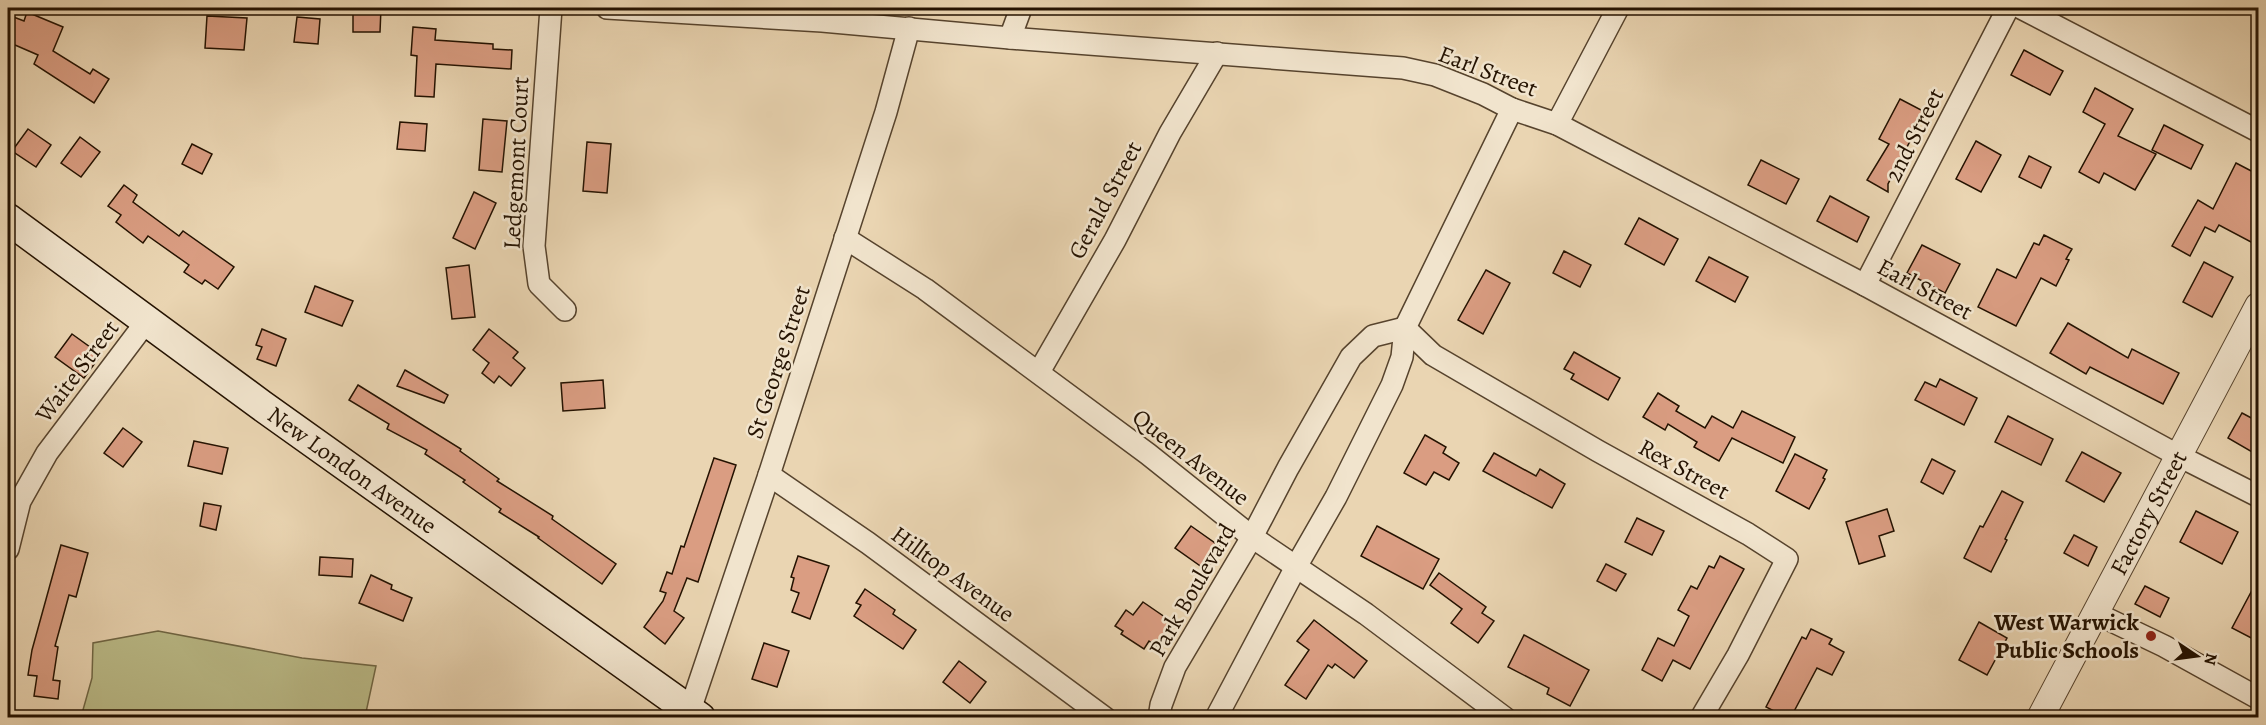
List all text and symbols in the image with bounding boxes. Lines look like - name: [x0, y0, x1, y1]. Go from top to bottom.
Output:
- street label: Earl Street: [1434, 37, 1542, 105]
- street label: Ledgemont Court: [495, 76, 537, 250]
- street label: 2nd Street: [1877, 83, 1951, 187]
- street label: Gerald Street: [1061, 136, 1149, 264]
- street label: Earl Street: [1872, 251, 1978, 328]
- street label: St George Street: [738, 281, 818, 443]
- street label: Waite Street: [27, 313, 126, 430]
- street label: New London Avenue: [261, 399, 443, 541]
- street label: Queen Avenue: [1126, 401, 1256, 513]
- street label: Rex Street: [1633, 431, 1735, 507]
- street label: Factory Street: [2102, 445, 2195, 581]
- street label: Park Boulevard: [1141, 517, 1243, 662]
- street label: Hilltop Avenue: [885, 518, 1021, 630]
- place label: West Warwick Public Schools: [1993, 606, 2140, 666]
- north arrow: [2167, 626, 2227, 686]
- marker: West Warwick Public Schools: [2144, 629, 2158, 643]
- text: N: [2199, 651, 2223, 668]

